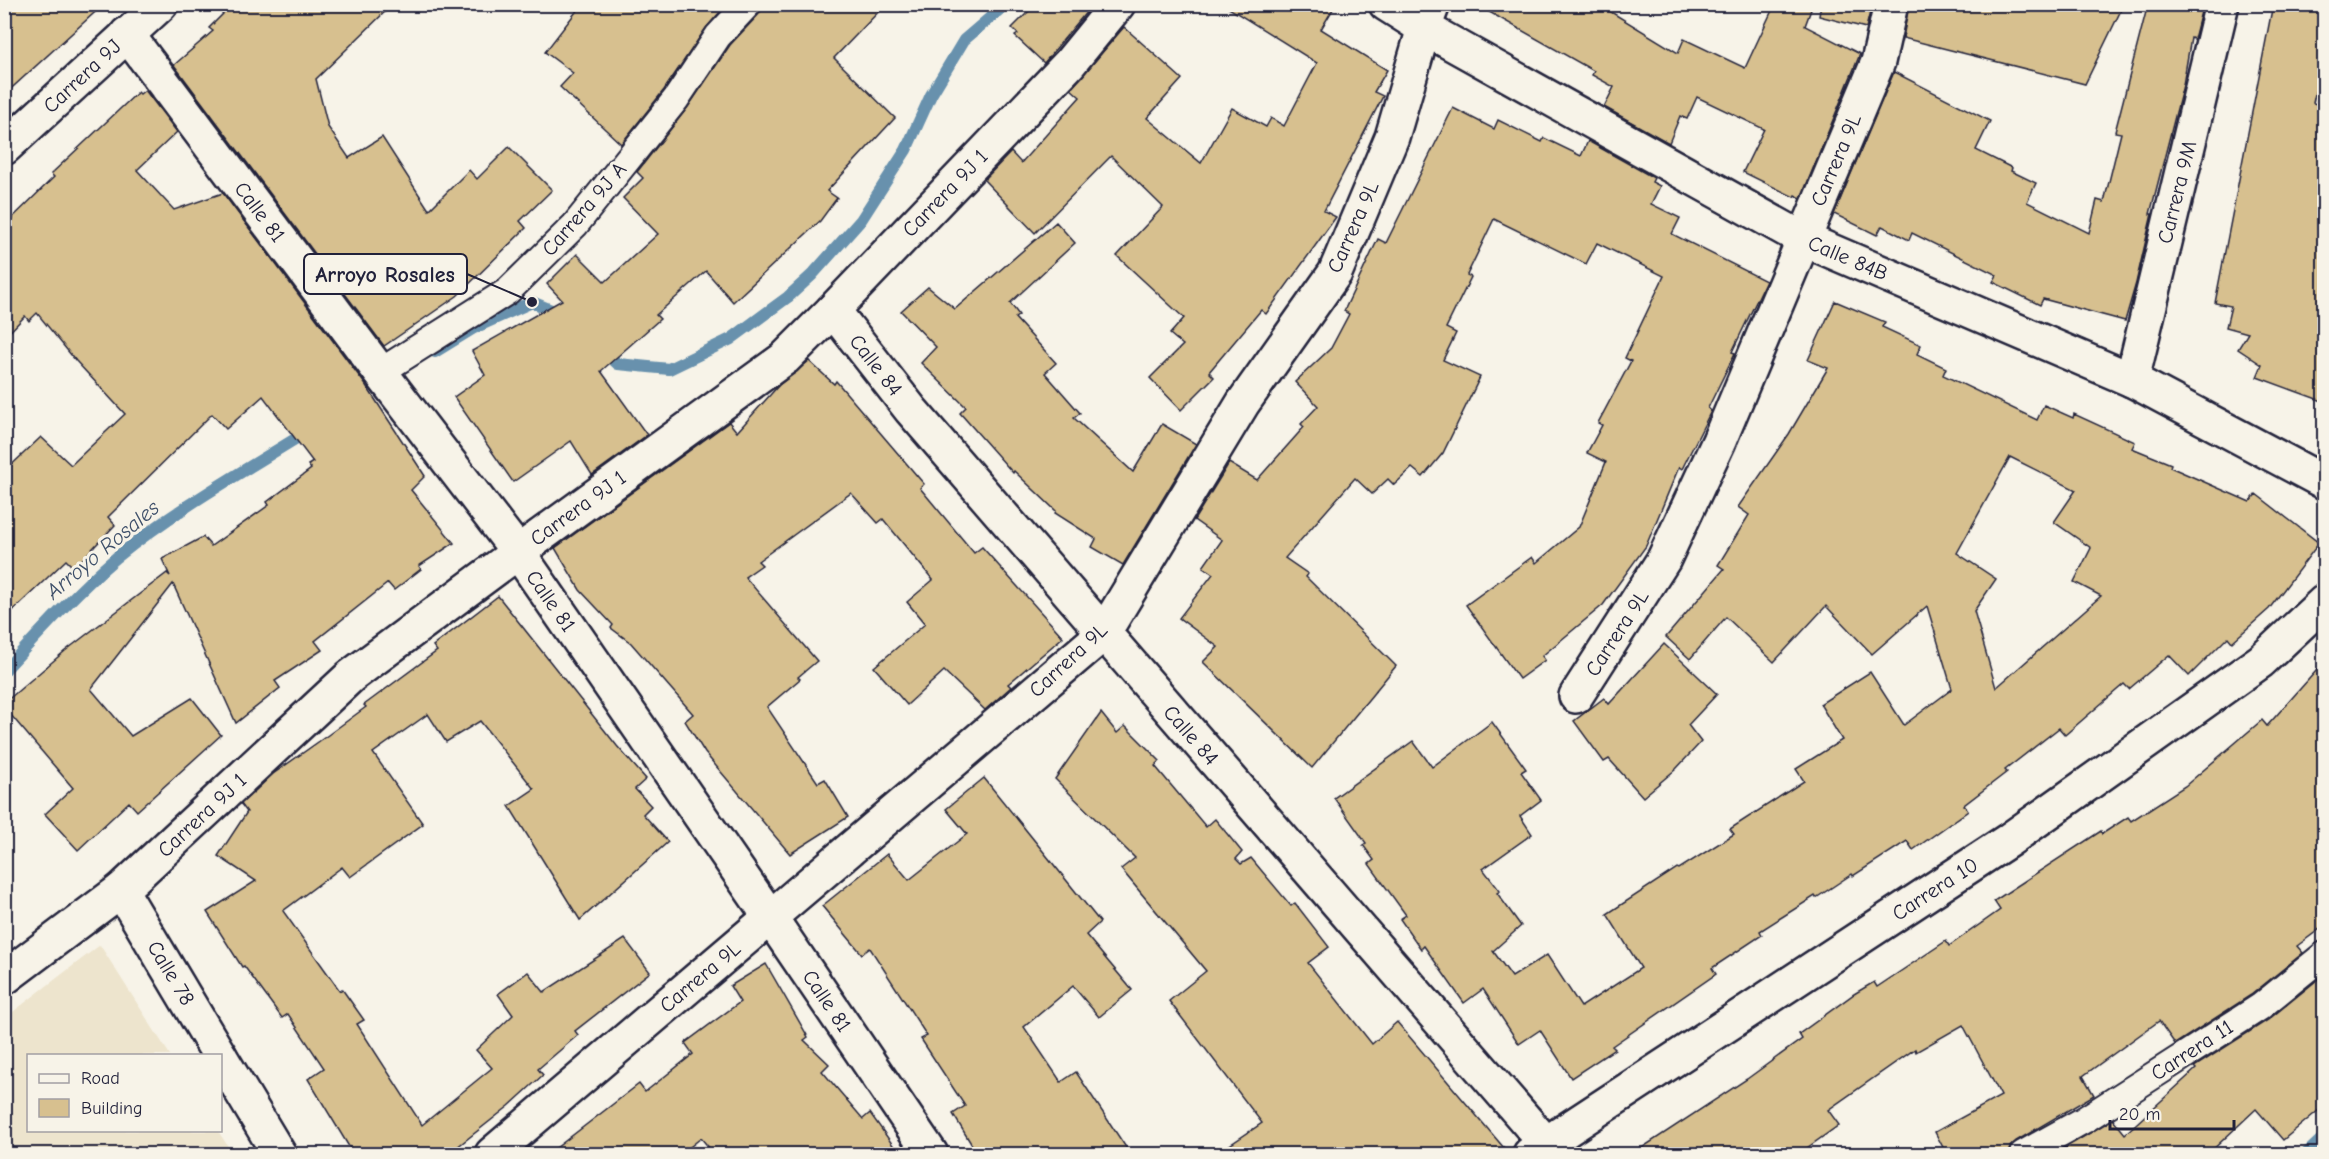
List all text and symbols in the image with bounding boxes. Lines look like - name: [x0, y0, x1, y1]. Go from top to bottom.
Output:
- street label: Carrera 9J: [38, 34, 126, 118]
- street label: Carrera 9L: [1806, 110, 1866, 210]
- street label: Carrera 9M: [2153, 138, 2201, 246]
- street label: Carrera 9J 1: [897, 144, 993, 242]
- street label: Carrera 9J A: [537, 157, 631, 261]
- street label: Calle 81: [229, 177, 291, 247]
- street label: Carrera 9L: [1322, 177, 1384, 277]
- street label: Calle 84B: [1804, 230, 1892, 286]
- callout: Arroyo Rosales: [304, 254, 467, 294]
- text: Arroyo Rosales: [315, 262, 455, 288]
- street label: Calle 84: [845, 329, 907, 401]
- street label: Carrera 9J 1: [525, 465, 631, 551]
- water label: Arroyo Rosales: [40, 494, 165, 605]
- street label: Calle 81: [521, 566, 581, 636]
- street label: Carrera 9L: [1580, 585, 1654, 681]
- street label: Carrera 9L: [1024, 617, 1112, 702]
- street label: Calle 84: [1159, 700, 1223, 770]
- street label: Carrera 9J 1: [153, 768, 251, 862]
- street label: Carrera 10: [1888, 852, 1982, 926]
- street label: Calle 78: [142, 936, 200, 1010]
- street label: Carrera 9L: [655, 936, 746, 1018]
- street label: Calle 81: [798, 965, 856, 1037]
- street label: Carrera 11: [2146, 1015, 2238, 1085]
- legend: [27, 1054, 222, 1132]
- text: Road: [81, 1068, 120, 1089]
- scale bar: [2110, 1093, 2234, 1131]
- text: Building: [81, 1098, 143, 1119]
- text: 20 m: [2119, 1104, 2160, 1125]

